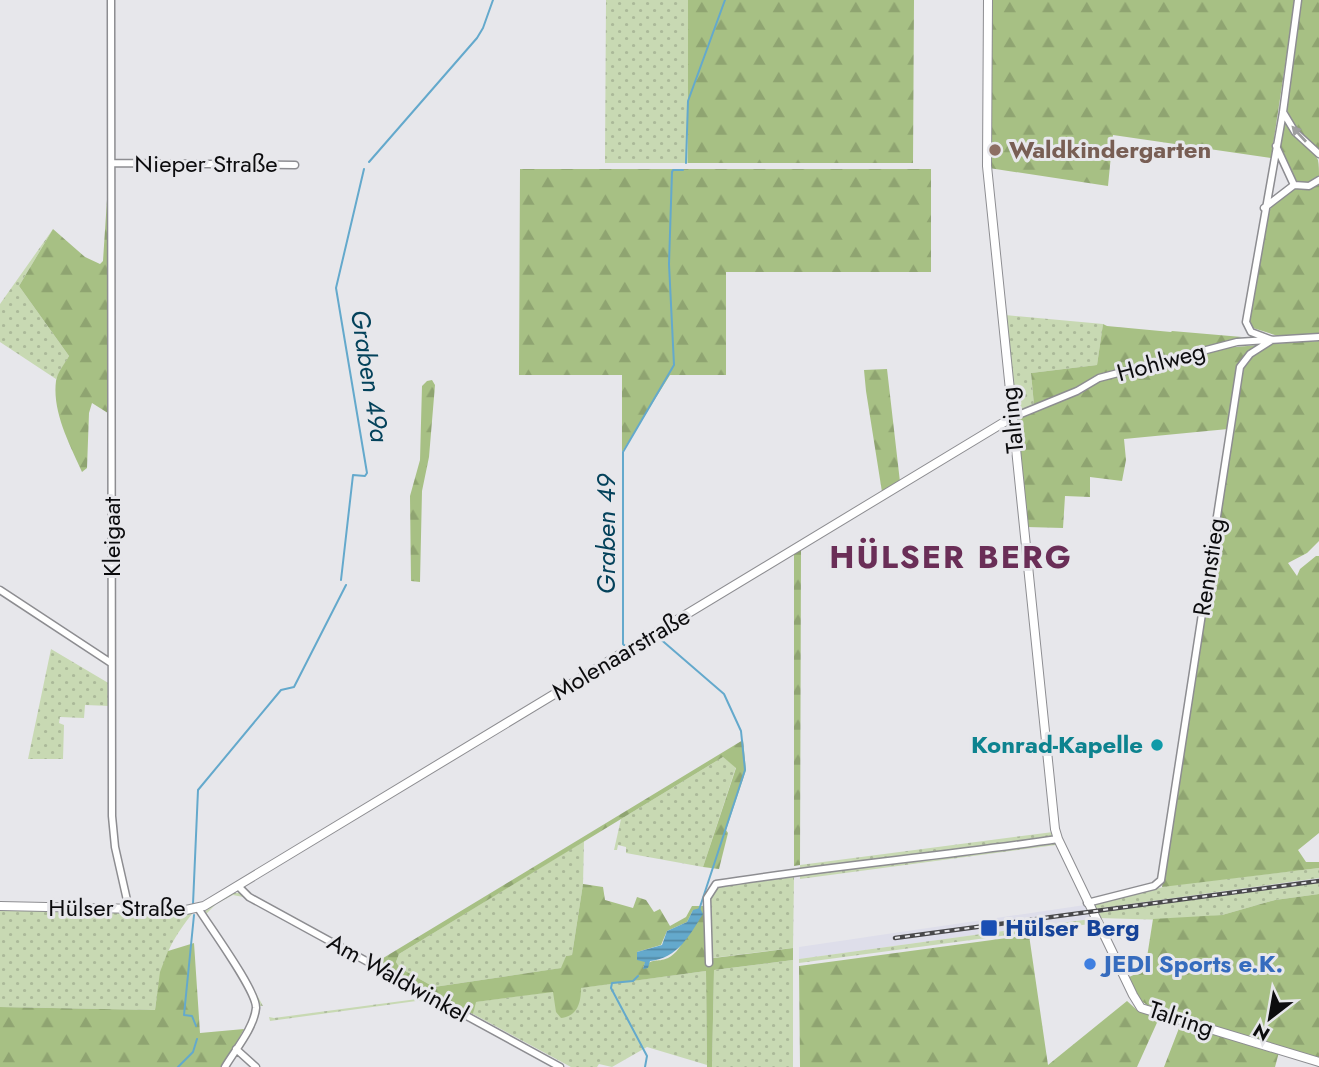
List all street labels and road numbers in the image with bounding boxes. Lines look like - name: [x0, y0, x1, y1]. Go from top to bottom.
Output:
- street label: Nieper Straße: [134, 146, 278, 181]
- street label: Hohlweg: [1113, 333, 1209, 390]
- street label: Talring: [991, 385, 1032, 455]
- street label: Kleigaat: [94, 497, 129, 577]
- street label: Rennstieg: [1184, 515, 1234, 618]
- street label: Molenaarstraße: [545, 599, 696, 709]
- street label: Hülser Straße: [48, 890, 186, 925]
- street label: Am Waldwinkel: [321, 924, 475, 1031]
- street label: Talring: [1144, 992, 1218, 1045]

